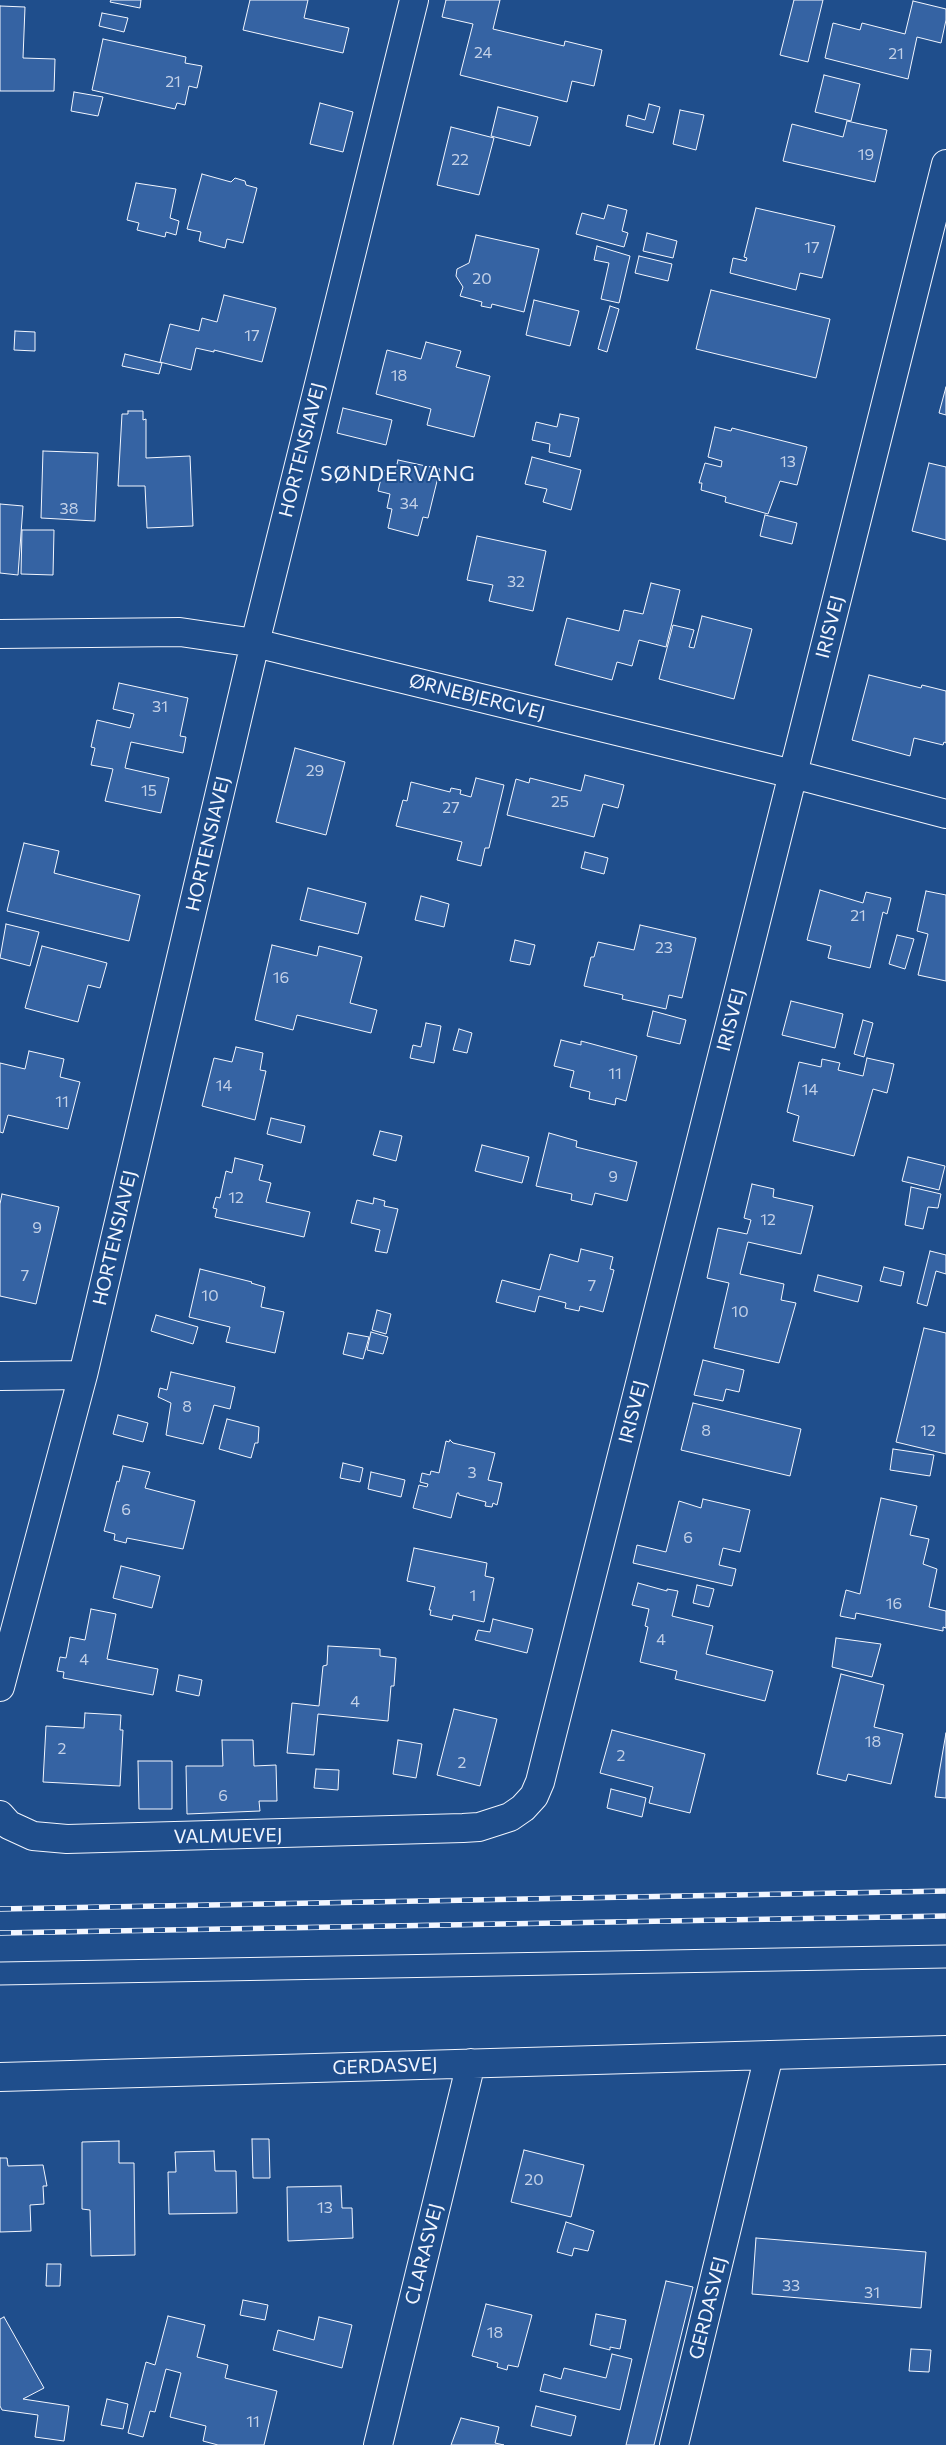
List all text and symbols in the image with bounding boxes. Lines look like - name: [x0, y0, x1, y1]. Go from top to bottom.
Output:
- house number: 24: [474, 43, 492, 63]
- house number: 21: [888, 44, 904, 64]
- house number: 21: [165, 72, 181, 92]
- house number: 19: [858, 145, 874, 165]
- house number: 22: [451, 150, 469, 170]
- house number: 17: [804, 238, 820, 258]
- house number: 20: [472, 269, 492, 289]
- house number: 17: [244, 326, 260, 346]
- house number: 18: [391, 366, 407, 386]
- street label: HORTENSIAVEJ: [274, 380, 330, 520]
- house number: 13: [780, 452, 796, 472]
- district label: SØNDERVANG: [319, 461, 477, 487]
- house number: 34: [400, 494, 418, 514]
- house number: 38: [60, 499, 78, 519]
- house number: 32: [507, 572, 525, 592]
- street label: IRISVEJ: [811, 593, 849, 661]
- street label: ØRNEBJERGVEJ: [407, 669, 547, 725]
- house number: 31: [152, 697, 168, 717]
- house number: 29: [306, 761, 324, 781]
- street label: HORTENSIAVEJ: [181, 774, 235, 914]
- house number: 15: [141, 781, 157, 801]
- house number: 25: [551, 792, 569, 812]
- house number: 27: [442, 798, 460, 818]
- house number: 21: [850, 906, 866, 926]
- house number: 23: [655, 938, 673, 958]
- house number: 16: [273, 968, 289, 988]
- street label: IRISVEJ: [712, 986, 750, 1054]
- house number: 11: [608, 1064, 622, 1084]
- house number: 14: [216, 1076, 232, 1096]
- house number: 14: [802, 1080, 818, 1100]
- house number: 11: [55, 1092, 69, 1112]
- house number: 9: [608, 1167, 618, 1187]
- street label: HORTENSIAVEJ: [88, 1168, 142, 1308]
- house number: 12: [228, 1188, 244, 1208]
- house number: 12: [760, 1210, 776, 1230]
- house number: 9: [32, 1218, 42, 1238]
- house number: 7: [21, 1266, 29, 1286]
- house number: 7: [588, 1276, 596, 1296]
- house number: 10: [201, 1286, 219, 1306]
- house number: 10: [731, 1302, 749, 1322]
- street label: IRISVEJ: [614, 1378, 652, 1446]
- house number: 8: [182, 1397, 192, 1417]
- house number: 8: [701, 1421, 711, 1441]
- house number: 12: [920, 1421, 936, 1441]
- house number: 3: [467, 1463, 477, 1483]
- house number: 6: [121, 1500, 131, 1520]
- house number: 6: [683, 1528, 693, 1548]
- house number: 1: [470, 1586, 476, 1606]
- house number: 16: [886, 1594, 902, 1614]
- house number: 4: [656, 1630, 666, 1650]
- house number: 4: [79, 1650, 89, 1670]
- house number: 4: [350, 1692, 360, 1712]
- house number: 18: [865, 1732, 881, 1752]
- house number: 2: [58, 1739, 66, 1759]
- house number: 2: [617, 1746, 625, 1766]
- house number: 2: [458, 1753, 466, 1773]
- house number: 6: [218, 1786, 228, 1806]
- street label: VALMUEVEJ: [173, 1824, 283, 1848]
- street label: GERDASVEJ: [332, 2053, 438, 2079]
- house number: 20: [524, 2170, 544, 2190]
- house number: 13: [317, 2198, 333, 2218]
- street label: CLARASVEJ: [400, 2201, 448, 2307]
- street label: GERDASVEJ: [684, 2254, 732, 2362]
- house number: 33: [782, 2276, 800, 2296]
- house number: 31: [864, 2283, 880, 2303]
- house number: 18: [487, 2323, 503, 2343]
- house number: 11: [246, 2412, 260, 2432]

